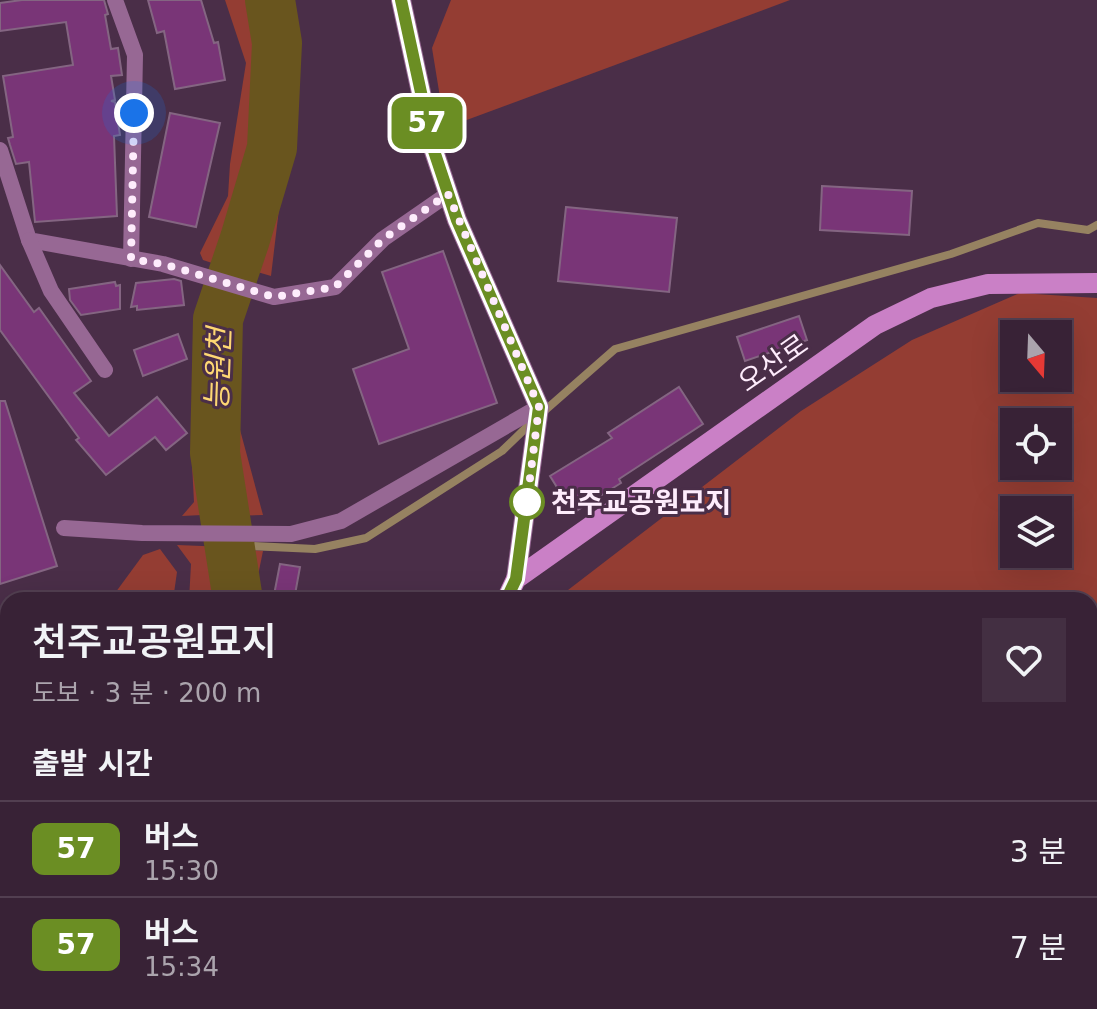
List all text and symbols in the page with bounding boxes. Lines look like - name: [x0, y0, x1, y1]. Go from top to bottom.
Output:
- your location: [114, 93, 154, 133]
- line badge: 57: [391, 97, 463, 149]
- text: 57: [408, 106, 446, 139]
- north arrow: [1000, 320, 1072, 392]
- map controls: [1000, 320, 1072, 568]
- water label: 능원천: [199, 324, 237, 411]
- street label: 오산로: [732, 327, 814, 399]
- button: locate: [1000, 408, 1072, 480]
- marker: 천주교공원묘지: [510, 485, 544, 519]
- place label: 천주교공원묘지: [551, 486, 731, 519]
- button: layers: [1000, 496, 1072, 568]
- button: heart: [982, 618, 1066, 702]
- text: 천주교공원묘지: [32, 620, 277, 664]
- text: 도보 · 3 분 · 200 m: [32, 678, 261, 708]
- text: 출발 시간: [32, 746, 153, 781]
- text: 버스: [144, 819, 199, 854]
- text: 57: [57, 832, 95, 865]
- text: 3 분: [1010, 834, 1066, 869]
- text: 15:30: [144, 856, 219, 886]
- text: 버스: [144, 915, 199, 950]
- text: 57: [57, 928, 95, 961]
- text: 7 분: [1010, 930, 1066, 965]
- text: 15:34: [144, 952, 219, 982]

